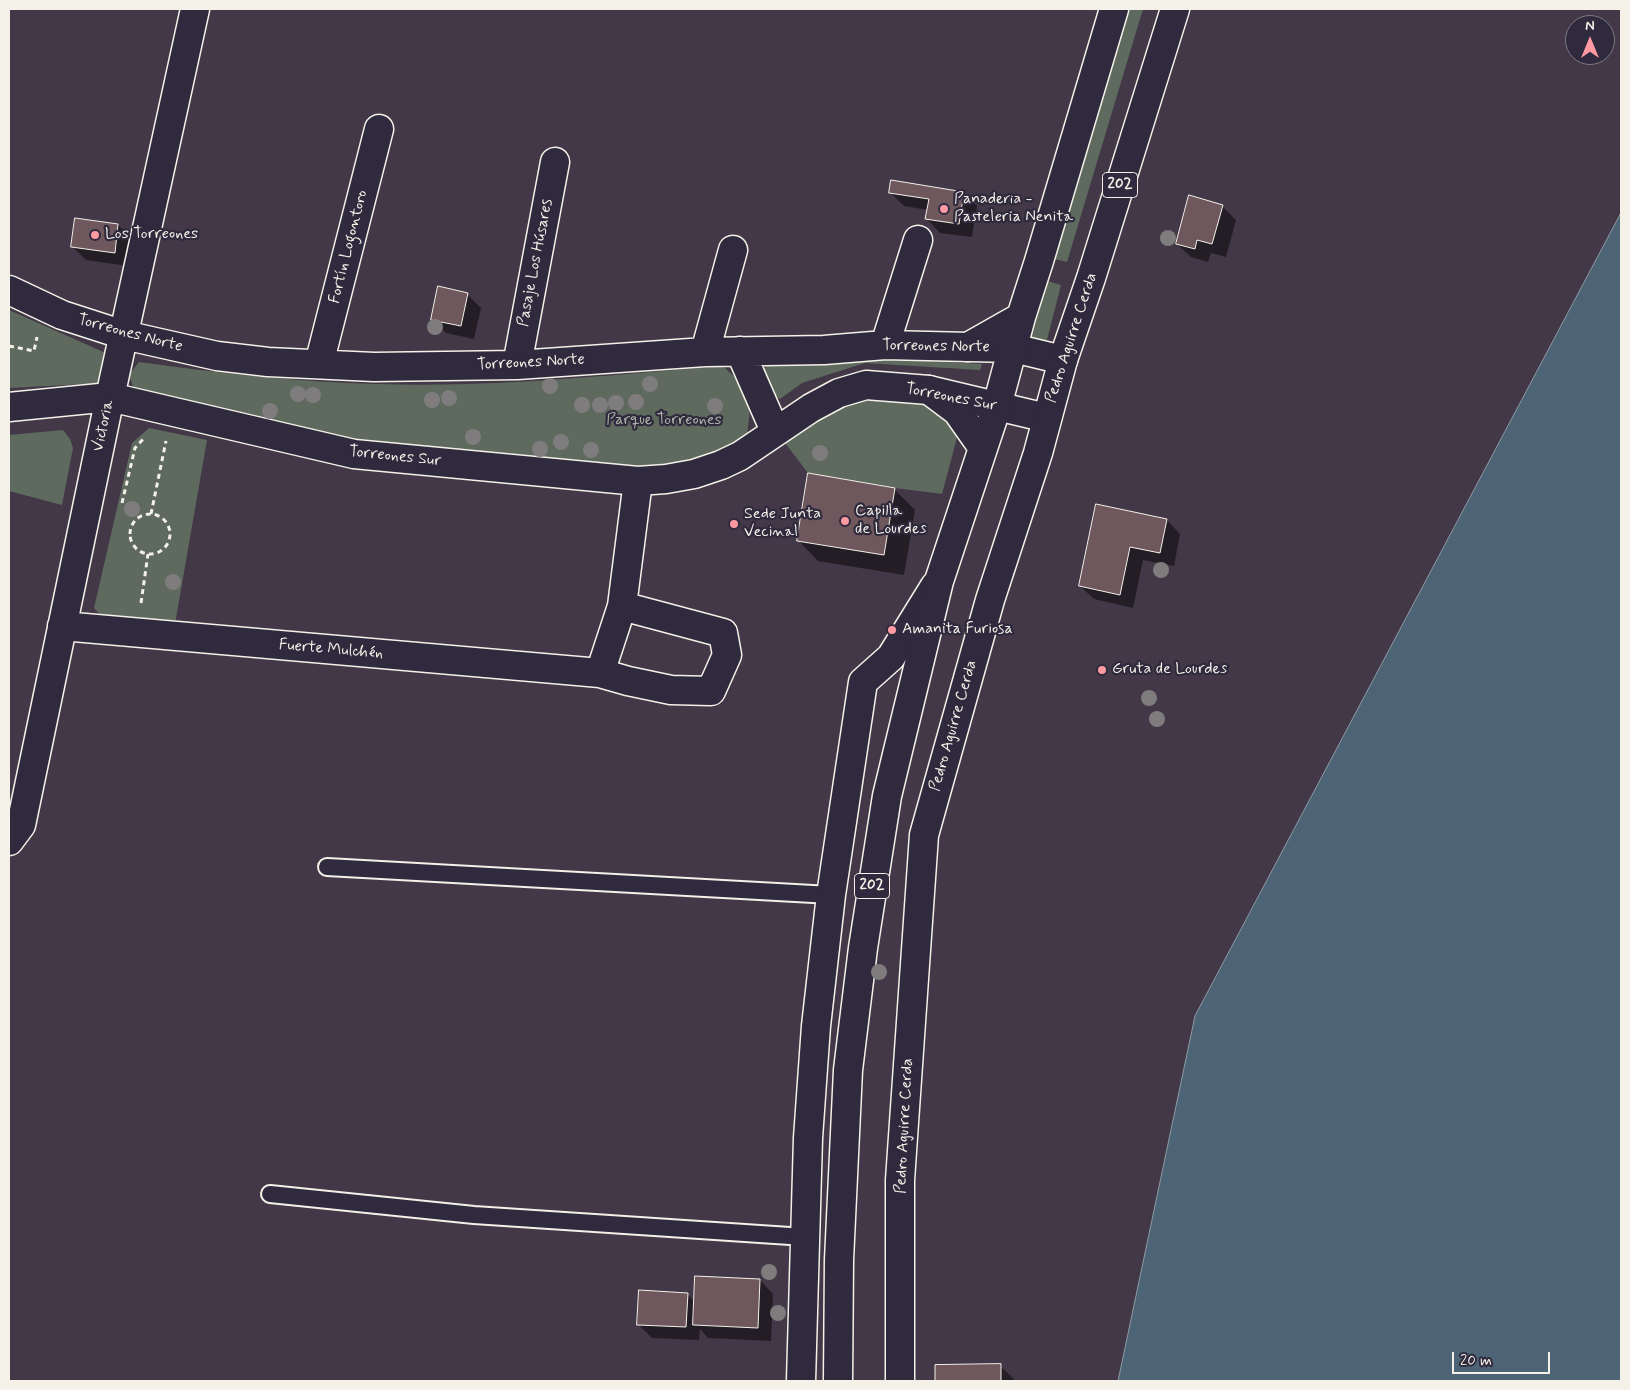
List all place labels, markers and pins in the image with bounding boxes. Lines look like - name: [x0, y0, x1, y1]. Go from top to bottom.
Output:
- place label: Panaderia - Pasteleria Nenita: [954, 190, 1073, 228]
- marker: Panaderia - Pasteleria Nenita: [938, 203, 950, 215]
- place label: Los Torreones: [105, 225, 198, 245]
- marker: Los Torreones: [89, 229, 101, 241]
- place label: Capilla de Lourdes: [855, 502, 926, 540]
- place label: Sede Junta Vecinal: [744, 505, 821, 543]
- marker: Capilla de Lourdes: [839, 515, 851, 527]
- marker: Sede Junta Vecinal: [728, 518, 740, 530]
- place label: Amanita Furiosa: [902, 620, 1013, 640]
- marker: Amanita Furiosa: [886, 624, 898, 636]
- place label: Gruta de Lourdes: [1112, 660, 1227, 680]
- marker: Gruta de Lourdes: [1096, 664, 1108, 676]

